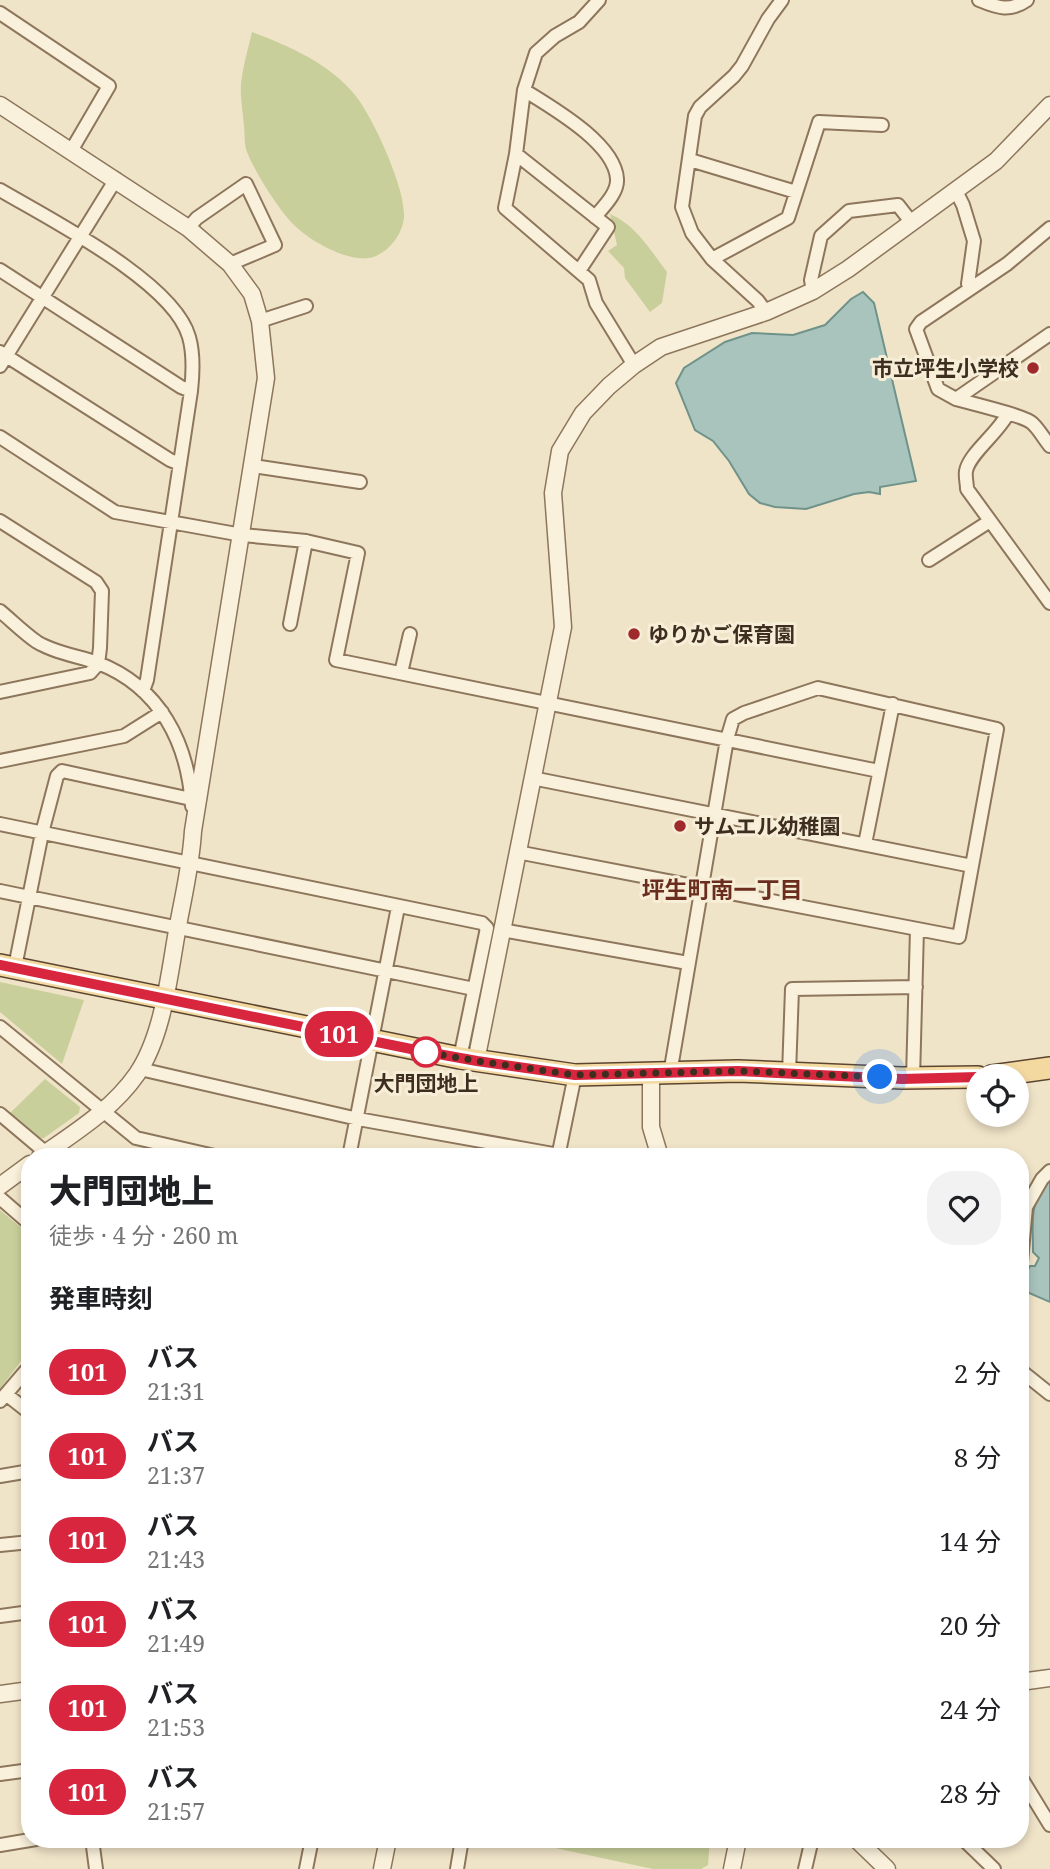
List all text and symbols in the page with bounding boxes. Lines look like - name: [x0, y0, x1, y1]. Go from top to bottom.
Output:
- place label: 市立坪生小学校: [872, 354, 1019, 382]
- marker: 市立坪生小学校: [1025, 360, 1041, 376]
- place label: ゆりかご保育園: [648, 620, 795, 648]
- marker: ゆりかご保育園: [626, 626, 642, 642]
- place label: サムエル幼稚園: [694, 812, 841, 840]
- marker: サムエル幼稚園: [672, 818, 688, 834]
- district label: 坪生町南一丁目: [642, 873, 803, 905]
- line badge: 101: [299, 1011, 379, 1057]
- text: 101: [319, 1017, 359, 1050]
- marker: 大門団地上: [411, 1037, 441, 1067]
- your location: [862, 1059, 897, 1094]
- map controls: [966, 1064, 1029, 1127]
- button: locate: [966, 1064, 1029, 1127]
- place label: 大門団地上: [374, 1069, 479, 1097]
- text: 大門団地上: [49, 1168, 214, 1213]
- button: heart: [927, 1171, 1001, 1245]
- text: 徒歩 · 4 分 · 260 m: [49, 1219, 239, 1251]
- text: 発車時刻: [49, 1280, 153, 1316]
- text: バス: [147, 1339, 199, 1375]
- text: 101: [67, 1355, 108, 1388]
- text: 2 分: [954, 1355, 1001, 1391]
- text: 21:31: [147, 1375, 205, 1407]
- text: バス: [147, 1423, 199, 1459]
- text: 101: [67, 1439, 108, 1472]
- text: 8 分: [954, 1439, 1001, 1475]
- text: 21:37: [147, 1459, 205, 1491]
- text: バス: [147, 1507, 199, 1543]
- text: 101: [67, 1523, 108, 1556]
- text: 14 分: [939, 1523, 1001, 1559]
- text: 21:43: [147, 1543, 205, 1575]
- text: バス: [147, 1591, 199, 1627]
- text: 101: [67, 1607, 108, 1640]
- text: 20 分: [939, 1607, 1001, 1643]
- text: 21:49: [147, 1627, 205, 1659]
- text: バス: [147, 1675, 199, 1711]
- text: 101: [67, 1691, 108, 1724]
- text: 24 分: [939, 1691, 1001, 1727]
- text: 21:53: [147, 1711, 205, 1743]
- text: バス: [147, 1759, 199, 1795]
- text: 101: [67, 1775, 108, 1808]
- text: 28 分: [939, 1775, 1001, 1811]
- text: 21:57: [147, 1795, 205, 1827]

